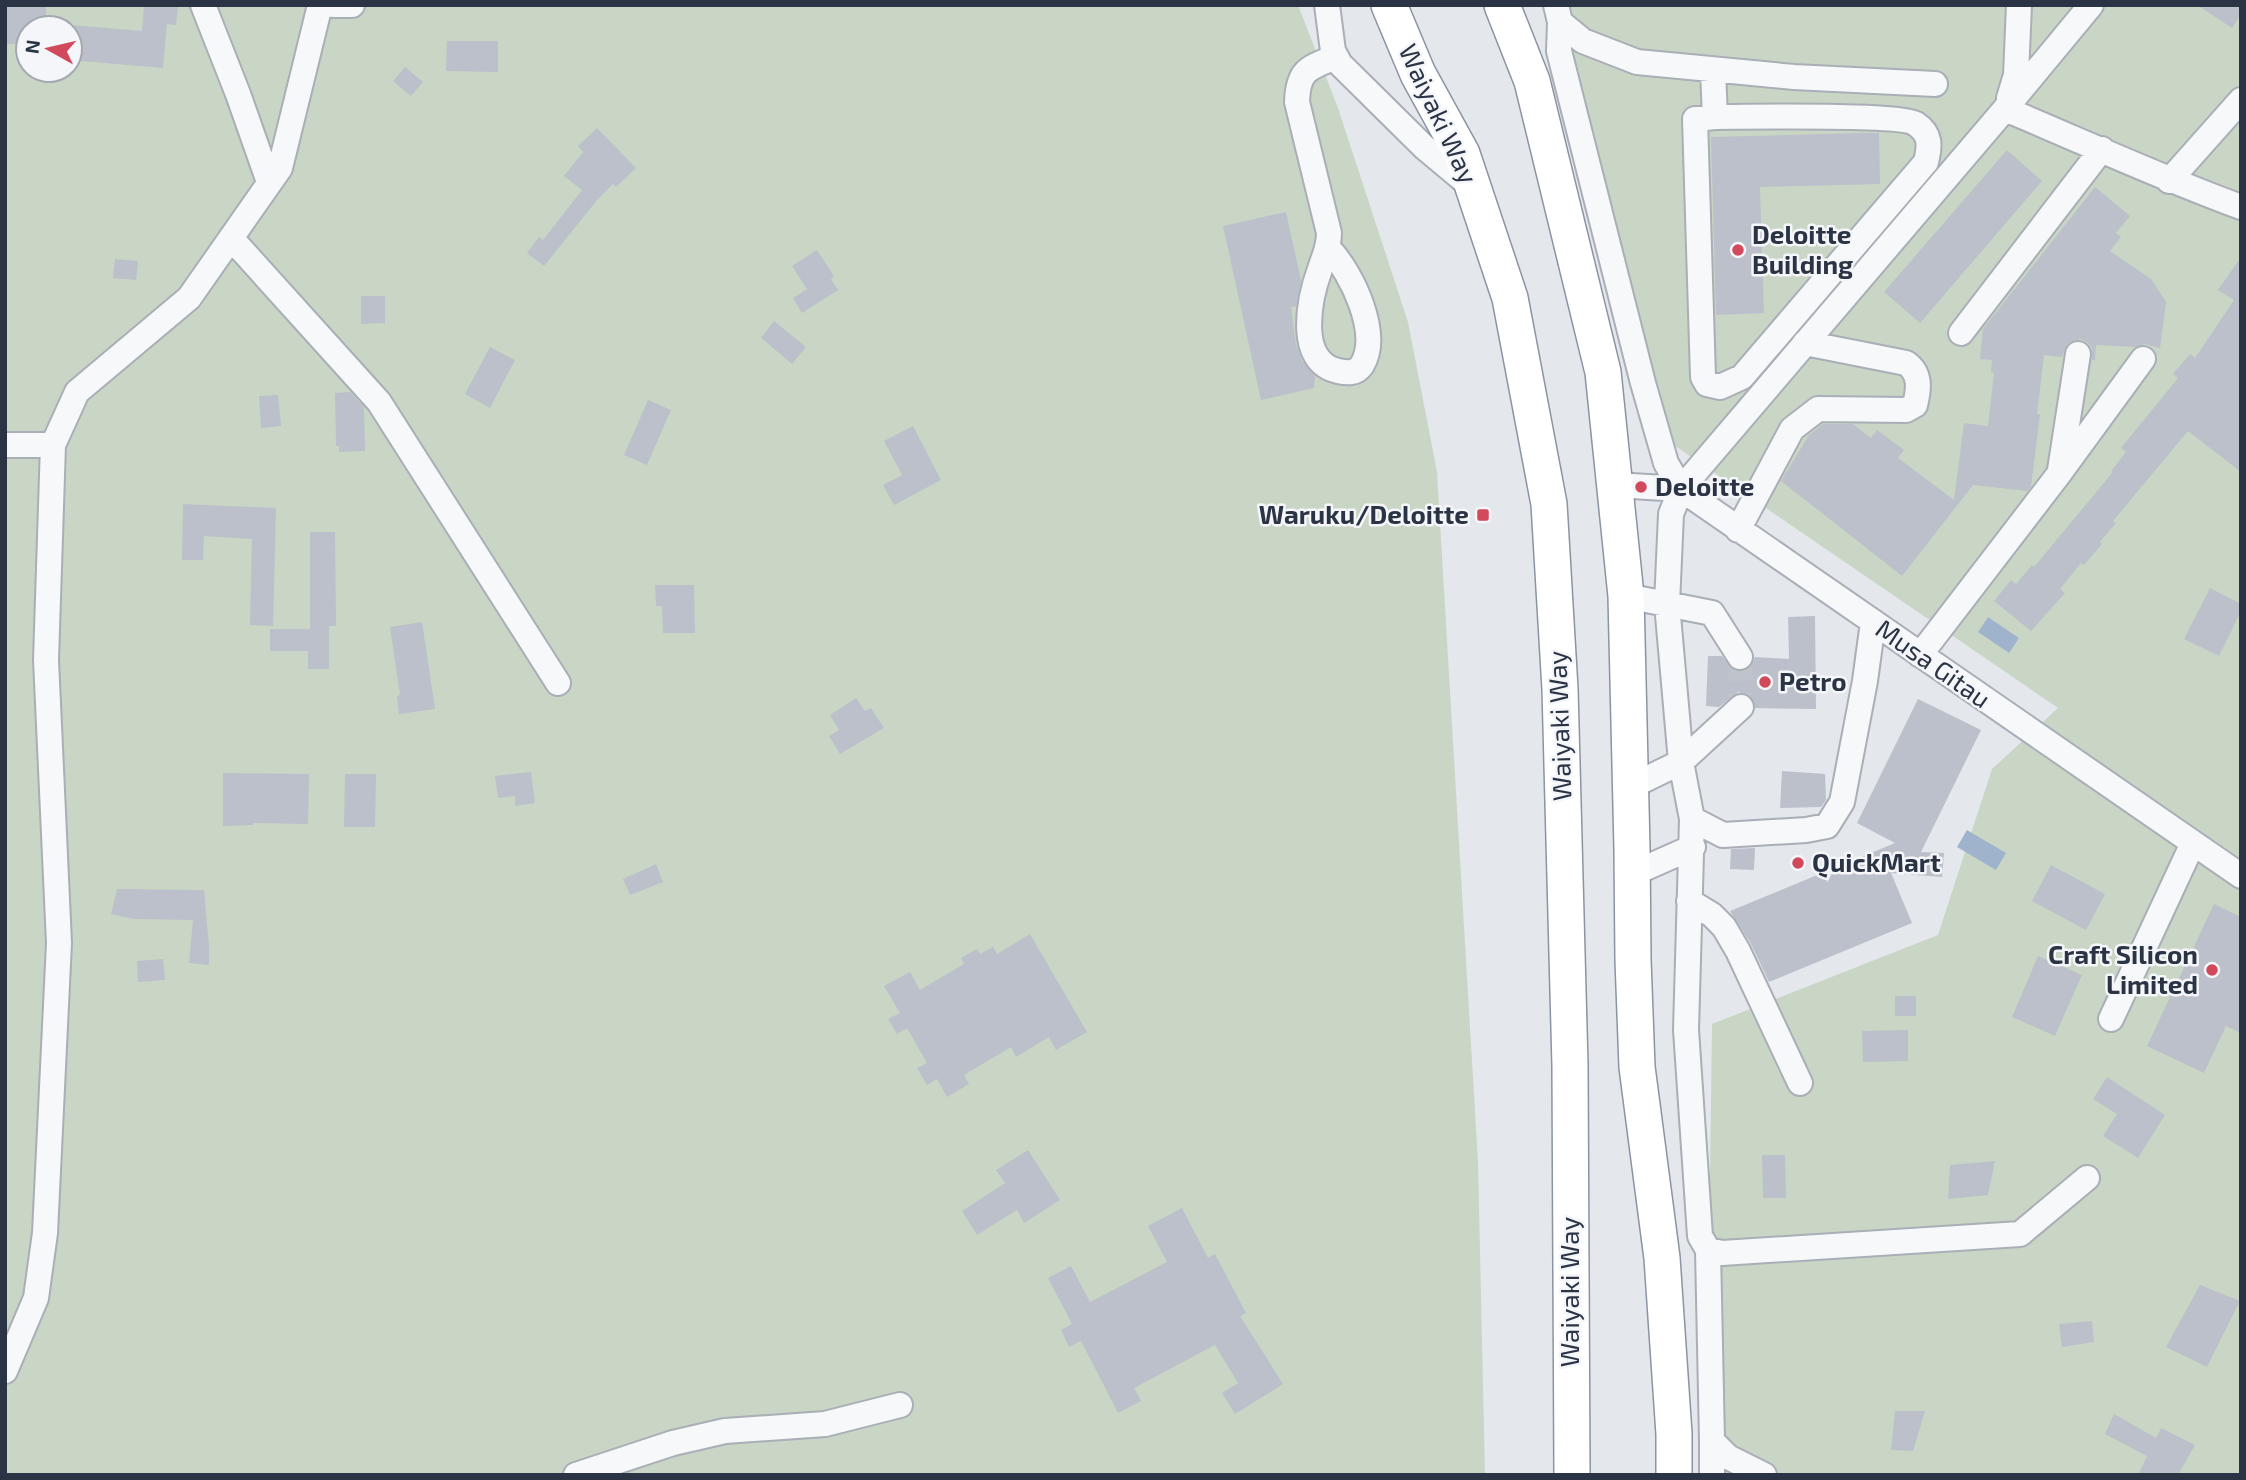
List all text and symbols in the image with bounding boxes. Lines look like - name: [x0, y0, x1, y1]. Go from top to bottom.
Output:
- north arrow: [14, 14, 84, 84]
- text: N: [19, 38, 44, 55]
- street label: Waiyaki Way: [1394, 39, 1485, 188]
- place label: Deloitte Building: [1752, 218, 1853, 279]
- marker: Deloitte Building: [1730, 242, 1746, 258]
- place label: Deloitte: [1655, 470, 1754, 501]
- marker: Deloitte: [1633, 479, 1649, 495]
- place label: Waruku/Deloitte: [1259, 498, 1469, 529]
- marker: Waruku/Deloitte: [1475, 507, 1491, 523]
- street label: Musa Gitau: [1871, 612, 1997, 714]
- street label: Waiyaki Way: [1540, 650, 1577, 802]
- place label: Petro: [1779, 665, 1847, 696]
- marker: Petro: [1757, 674, 1773, 690]
- place label: QuickMart: [1812, 846, 1941, 878]
- marker: QuickMart: [1790, 855, 1806, 871]
- place label: Craft Silicon Limited: [2048, 938, 2198, 999]
- marker: Craft Silicon Limited: [2204, 962, 2220, 978]
- street label: Waiyaki Way: [1553, 1217, 1584, 1367]

